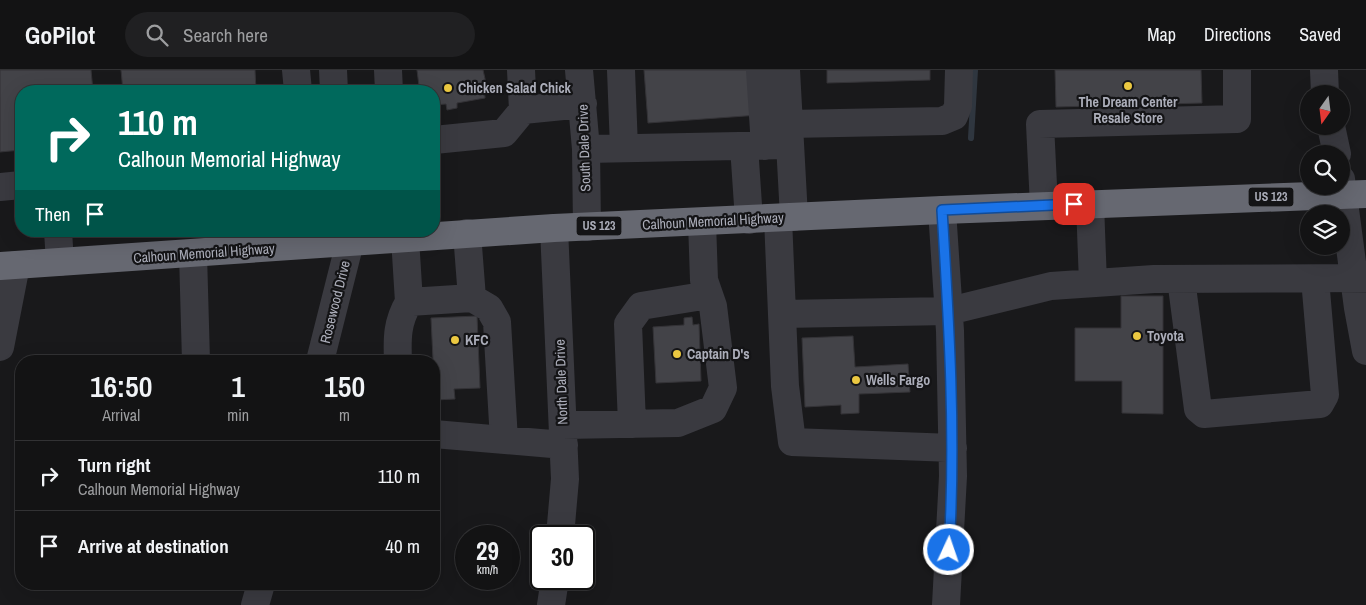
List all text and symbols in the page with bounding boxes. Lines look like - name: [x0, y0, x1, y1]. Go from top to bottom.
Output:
- search box: [125, 12, 475, 57]
- text: GoPilot: [25, 19, 95, 51]
- icon: search: [143, 21, 171, 49]
- text: Search here: [183, 22, 268, 48]
- text: Map: [1147, 22, 1176, 47]
- text: Directions: [1204, 22, 1271, 47]
- text: Saved: [1299, 22, 1341, 47]
- place label: Chicken Salad Chick: [458, 79, 572, 97]
- marker: The Dream Center Resale Store: [1122, 80, 1134, 92]
- marker: Chicken Salad Chick: [442, 82, 454, 94]
- north arrow: [1300, 85, 1350, 135]
- map controls: [1300, 85, 1350, 255]
- place label: The Dream Center Resale Store: [1079, 93, 1178, 127]
- text: 110 m: [118, 99, 198, 146]
- street label: South Dale Drive: [573, 104, 595, 192]
- icon: right: [35, 105, 100, 170]
- text: Calhoun Memorial Highway: [118, 144, 341, 174]
- button: search: [1300, 145, 1350, 195]
- pin: [1053, 183, 1095, 225]
- road number: US 123: [1248, 188, 1294, 206]
- icon: arrive: [1060, 190, 1088, 218]
- icon: arrive: [81, 200, 109, 228]
- text: Then: [35, 201, 71, 227]
- button: layers: [1300, 205, 1350, 255]
- street label: Calhoun Memorial Highway: [642, 208, 784, 234]
- road number: US 123: [576, 216, 622, 236]
- street label: Calhoun Memorial Highway: [133, 239, 276, 267]
- street label: Rosewood Drive: [316, 259, 354, 345]
- place label: Toyota: [1147, 327, 1184, 345]
- marker: Toyota: [1131, 330, 1143, 342]
- place label: KFC: [465, 331, 489, 349]
- marker: KFC: [449, 334, 461, 346]
- street label: North Dale Drive: [551, 339, 571, 425]
- place label: Captain D's: [687, 345, 750, 363]
- marker: Captain D's: [671, 348, 683, 360]
- text: 16:50: [90, 366, 152, 406]
- text: 1: [231, 366, 245, 406]
- text: 150: [324, 366, 365, 406]
- place label: Wells Fargo: [866, 371, 930, 389]
- marker: Wells Fargo: [850, 374, 862, 386]
- text: Arrival: [102, 404, 140, 426]
- text: min: [227, 404, 249, 426]
- text: m: [339, 404, 350, 426]
- text: Turn right: [78, 452, 150, 478]
- icon: right: [35, 462, 63, 490]
- text: 110 m: [378, 463, 420, 489]
- text: Calhoun Memorial Highway: [78, 478, 240, 500]
- position arrow: [922, 523, 974, 575]
- speed limit sign: 30: [530, 525, 595, 590]
- icon: arrive: [35, 532, 63, 560]
- text: Arrive at destination: [78, 533, 229, 559]
- text: 40 m: [385, 533, 420, 559]
- text: 29: [476, 534, 499, 568]
- text: km/h: [477, 562, 498, 578]

